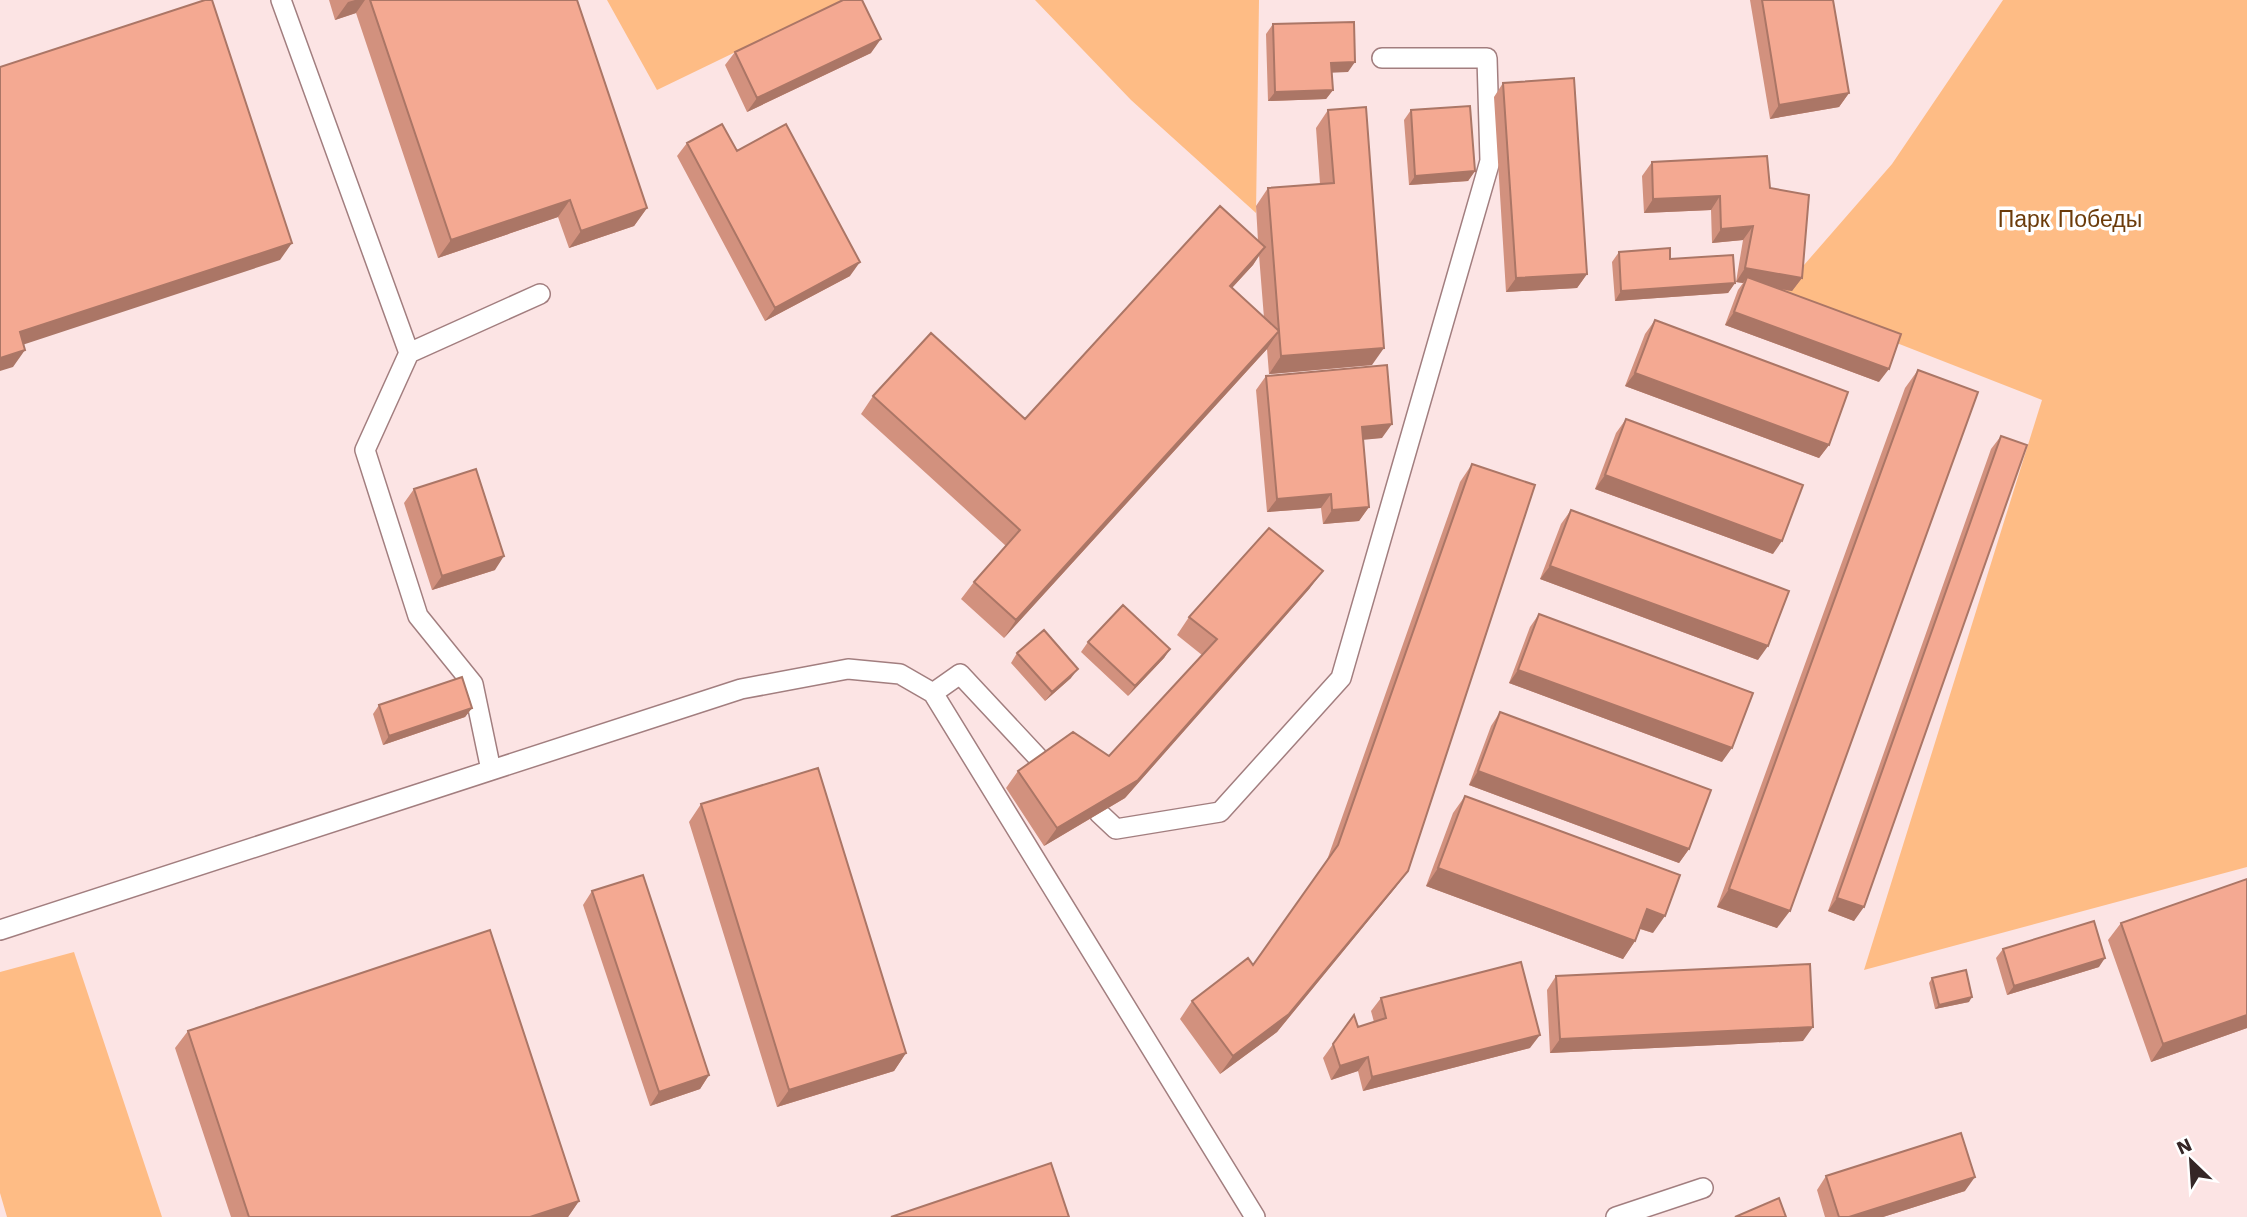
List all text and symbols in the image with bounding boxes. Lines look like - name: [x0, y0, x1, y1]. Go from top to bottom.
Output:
- park label: Парк Победы: [1998, 206, 2142, 233]
- north arrow: [2156, 1126, 2226, 1196]
- text: N: [2173, 1133, 2195, 1159]

